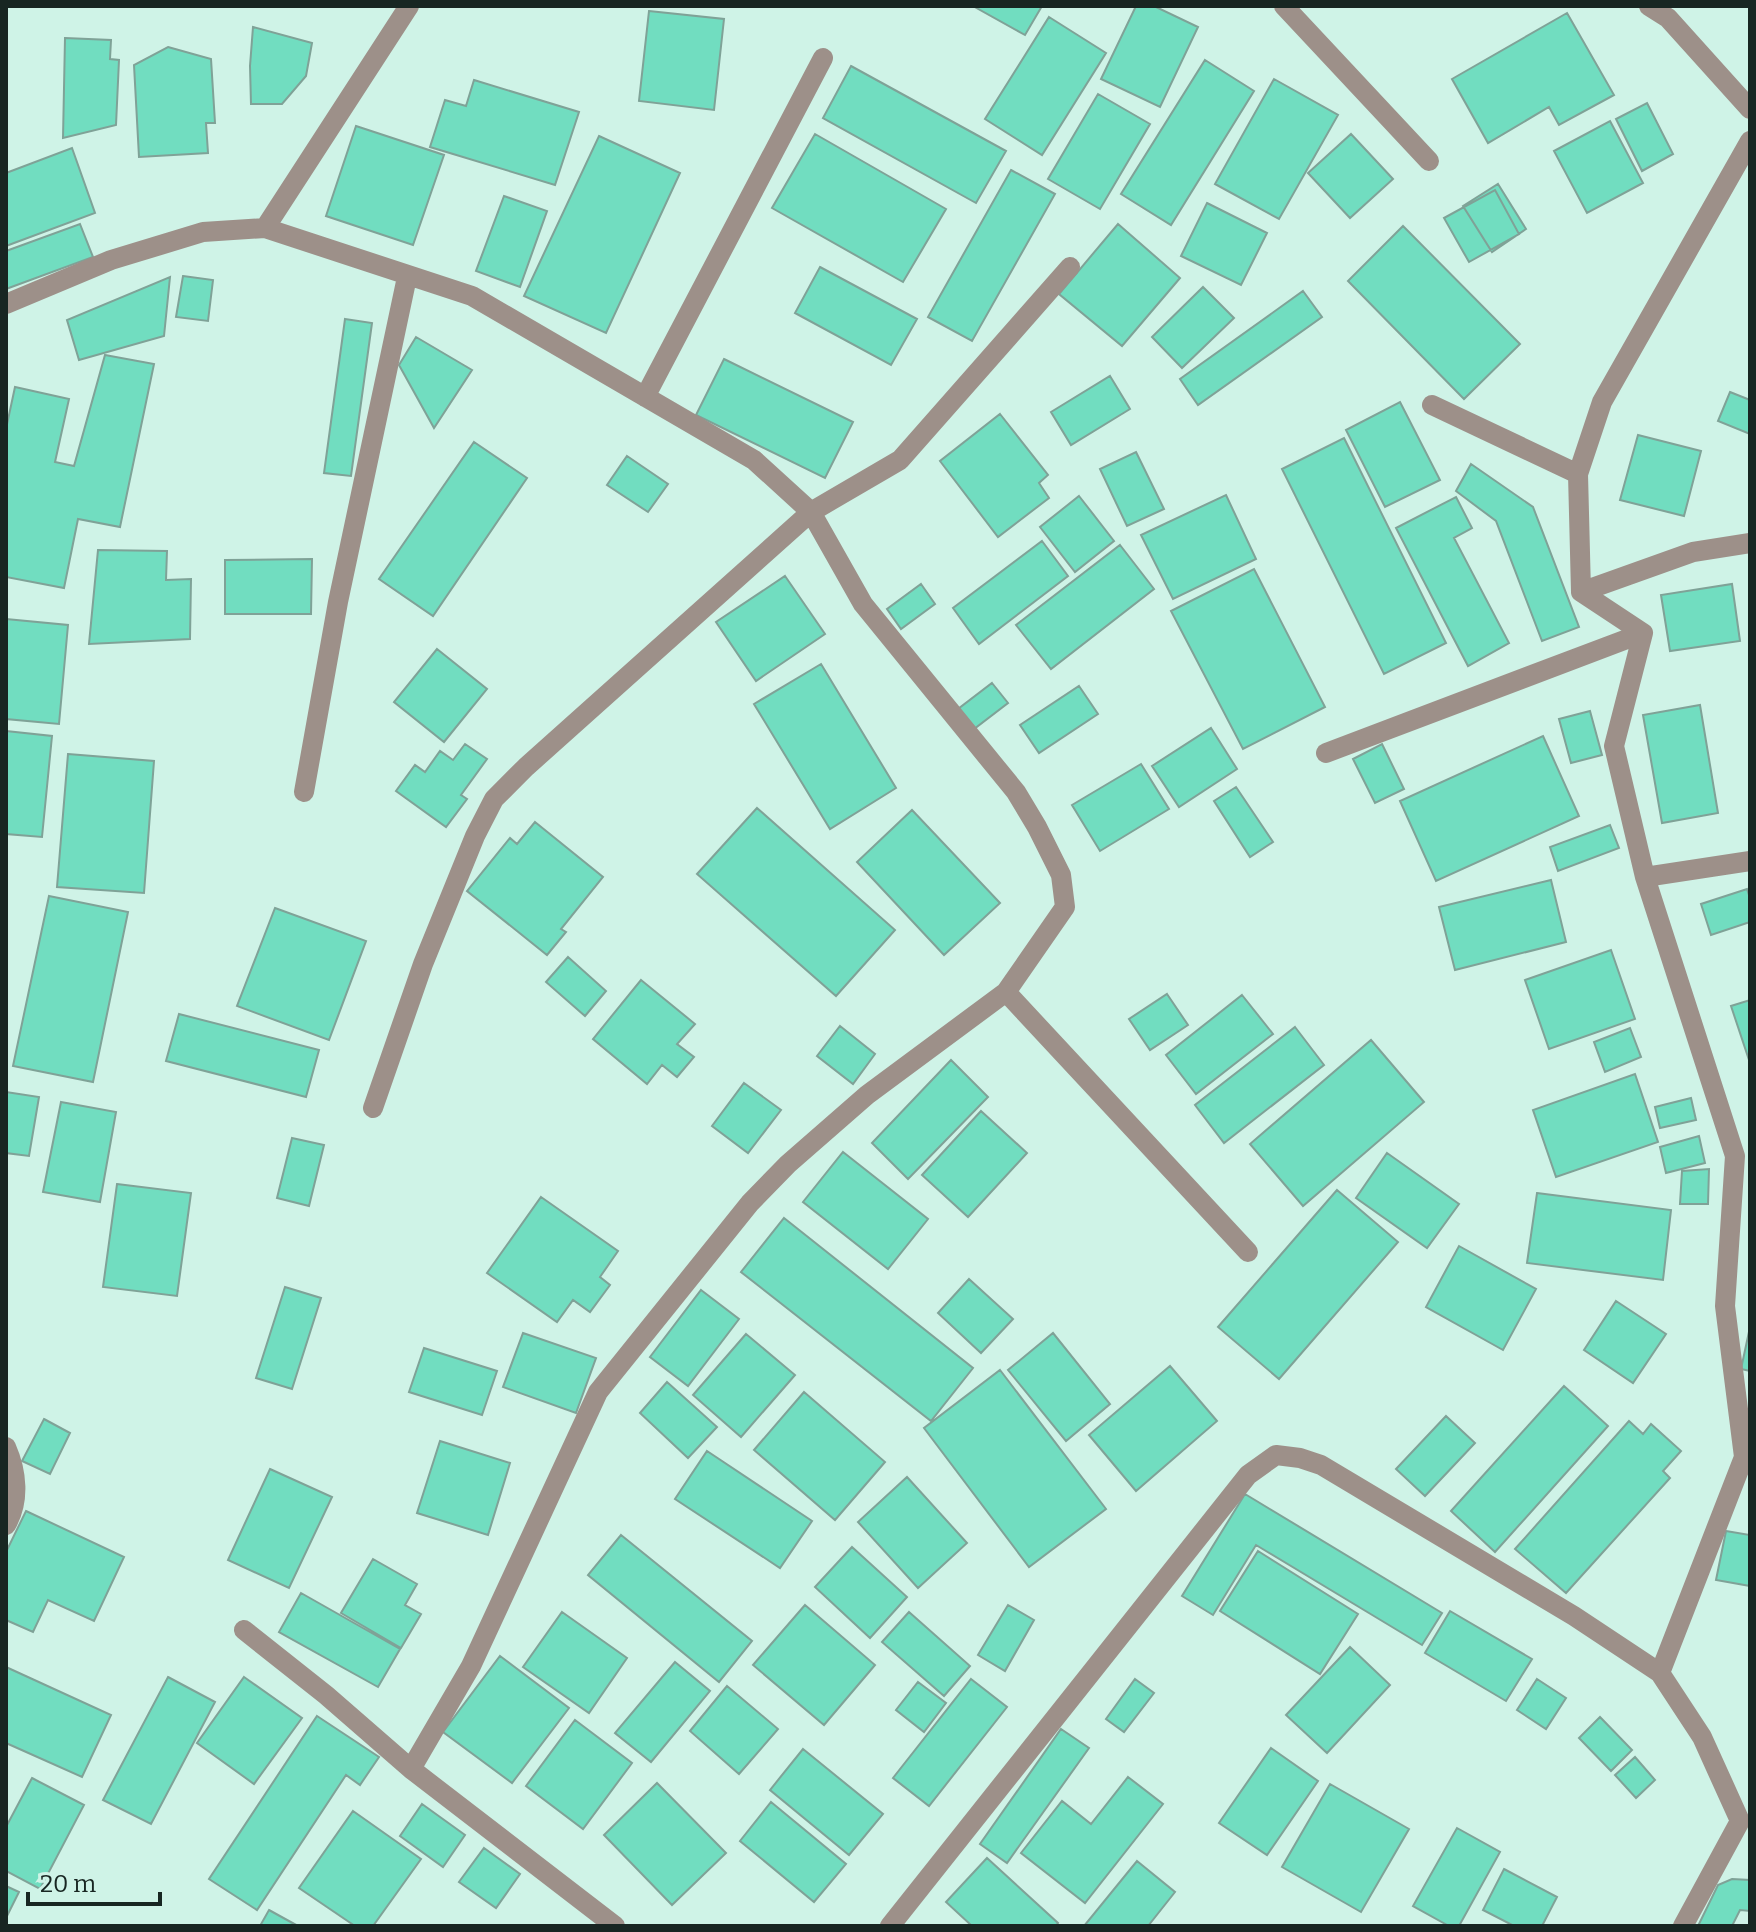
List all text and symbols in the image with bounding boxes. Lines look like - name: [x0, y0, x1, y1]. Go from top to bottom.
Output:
- scale bar: [28, 1856, 160, 1906]
- text: 20 m: [40, 1870, 96, 1898]

